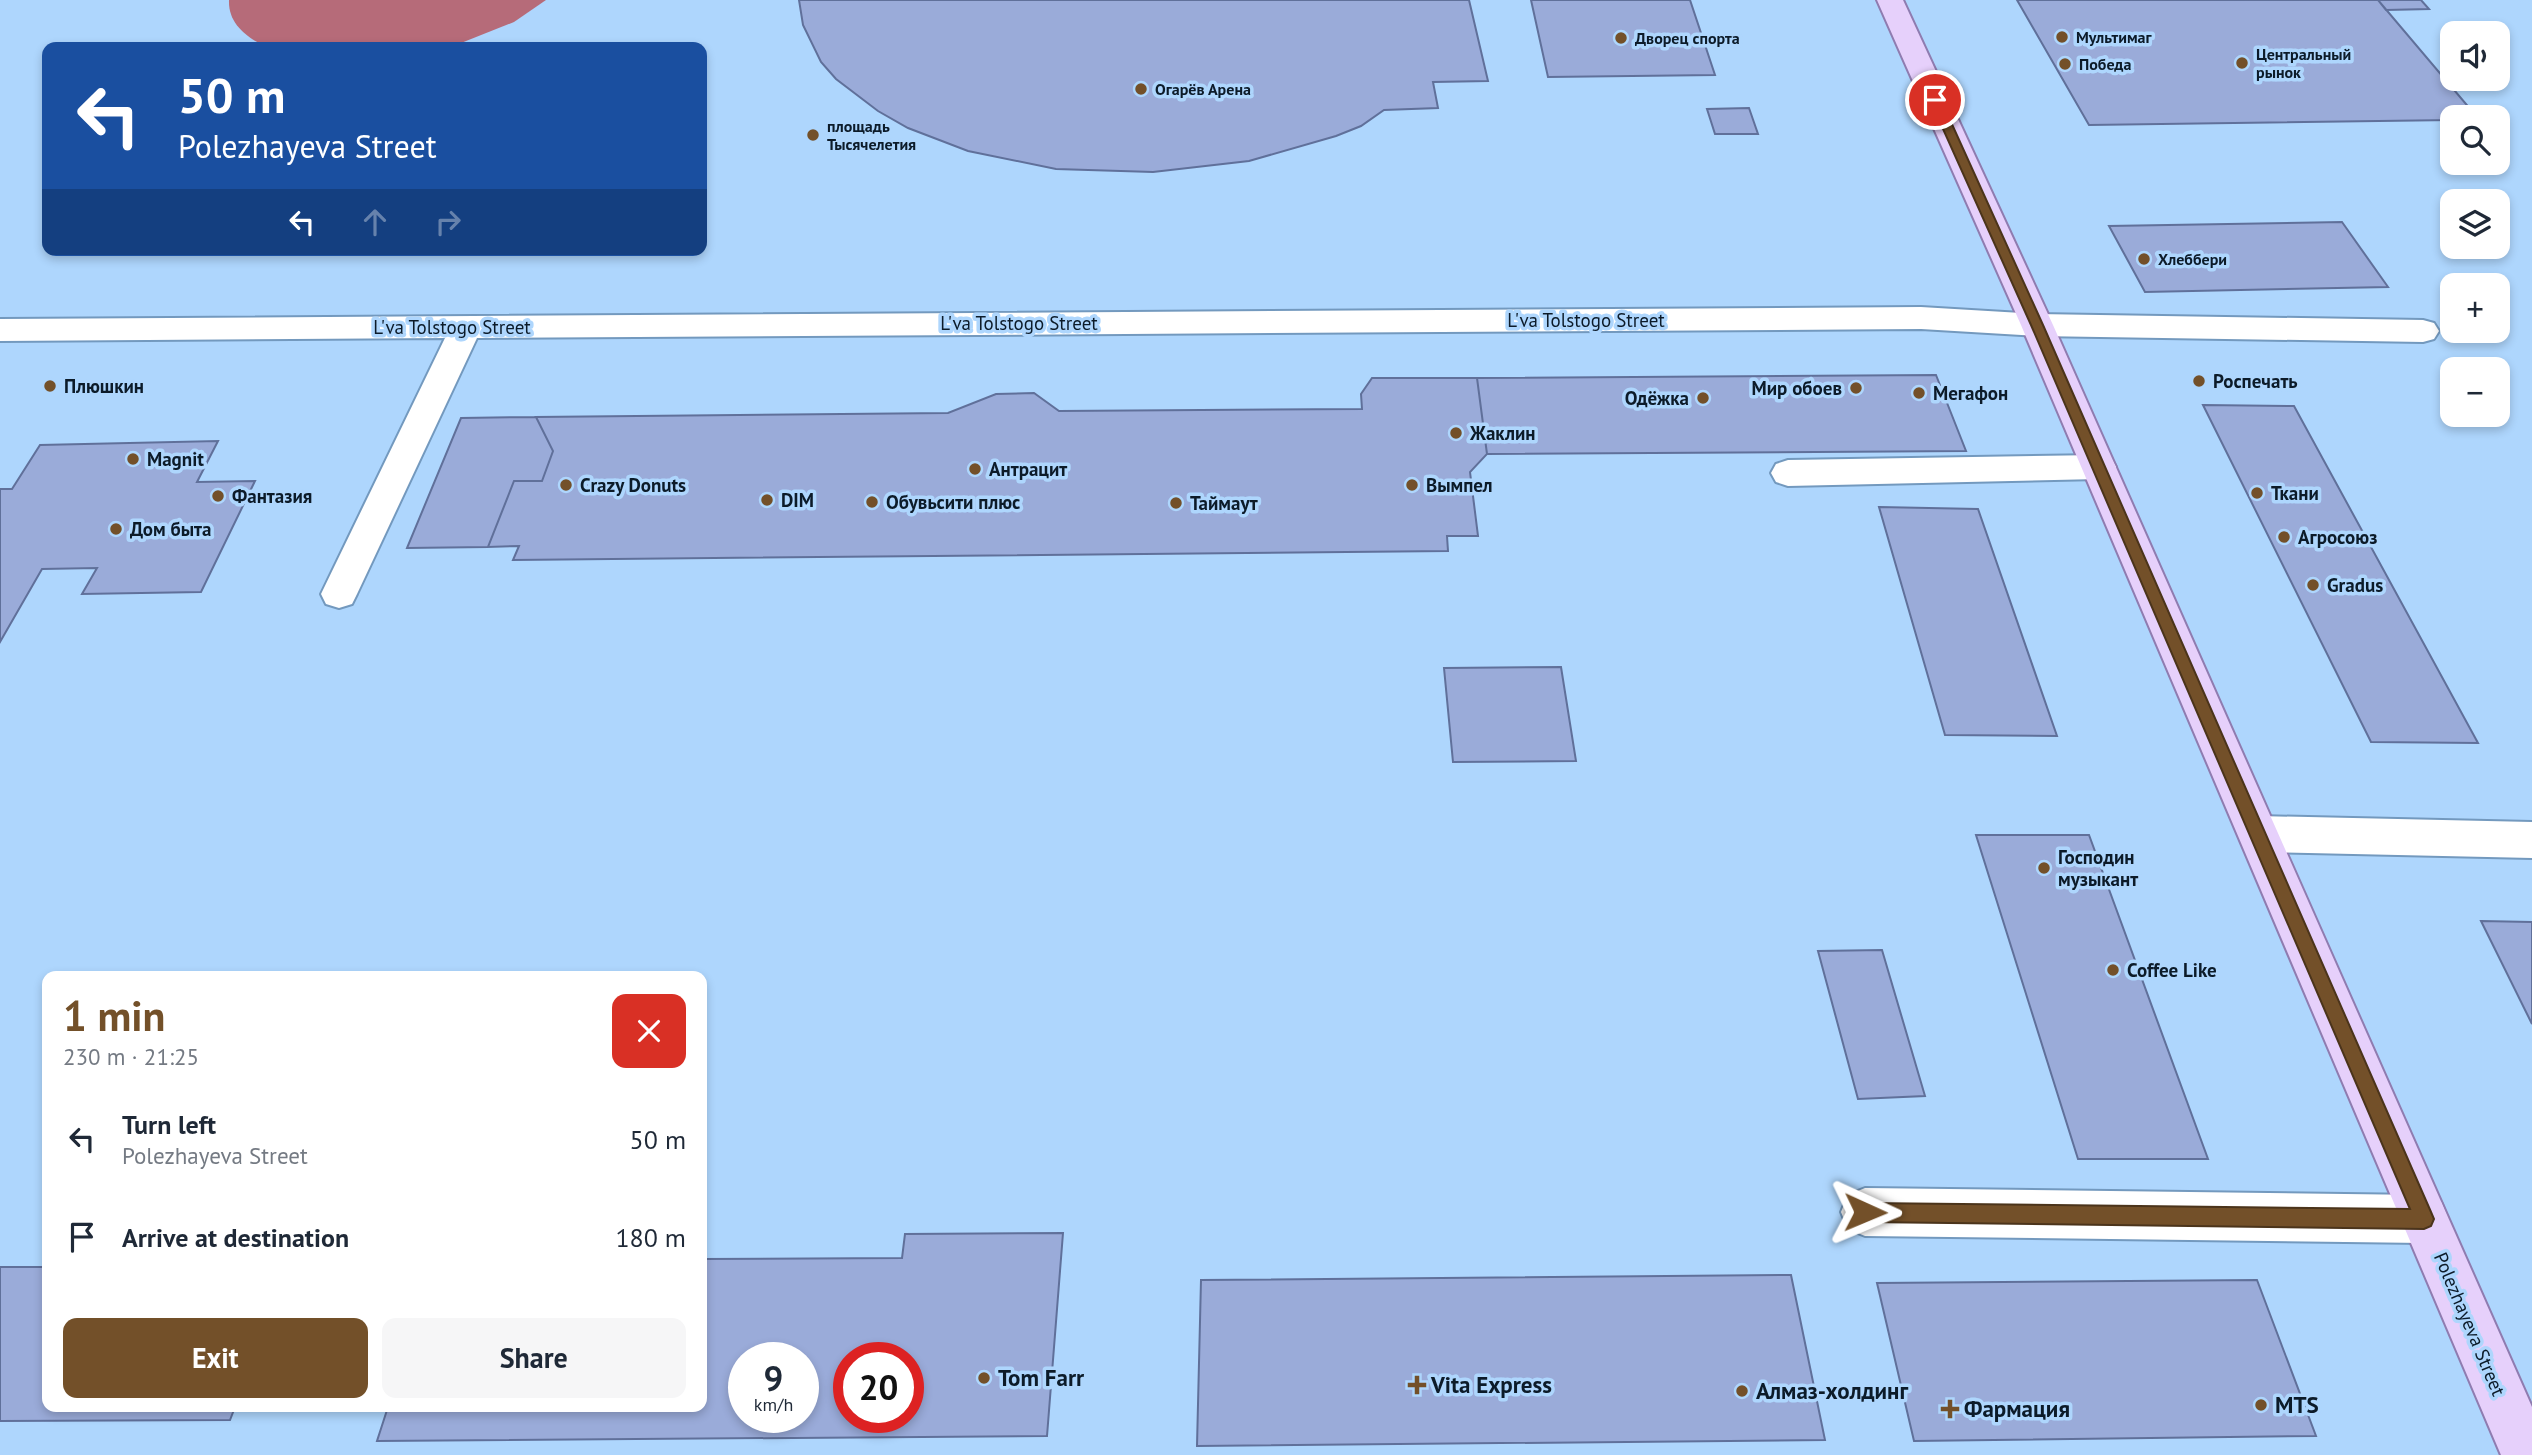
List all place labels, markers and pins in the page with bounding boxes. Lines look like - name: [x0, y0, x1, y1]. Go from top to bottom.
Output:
- place label: Мультимаг: [2076, 27, 2153, 47]
- place label: Дворец cпорта: [1635, 28, 1740, 48]
- marker: Мультимаг: [2054, 29, 2070, 45]
- marker: Дворец cпорта: [1613, 30, 1629, 46]
- place label: Центральный рынок: [2256, 44, 2351, 82]
- place label: Победа: [2079, 54, 2131, 74]
- marker: Центральный рынок: [2234, 55, 2250, 71]
- marker: Победа: [2057, 56, 2073, 72]
- pin: [1905, 70, 1965, 130]
- place label: Огарёв Арена: [1155, 79, 1251, 99]
- marker: Огарёв Арена: [1133, 81, 1149, 97]
- place label: площадь Тысячелетия: [827, 116, 916, 154]
- marker: площадь Тысячелетия: [805, 127, 821, 143]
- place label: Хлеббери: [2158, 249, 2227, 269]
- marker: Хлеббери: [2136, 251, 2152, 267]
- place label: Роспечать: [2213, 369, 2298, 393]
- marker: Роспечать: [2191, 373, 2207, 389]
- place label: Плюшкин: [64, 374, 144, 398]
- place label: Мир обоев: [1752, 376, 1842, 400]
- marker: Плюшкин: [42, 378, 58, 394]
- marker: Мир обоев: [1848, 380, 1864, 396]
- place label: Мегафон: [1933, 381, 2008, 405]
- marker: Мегафон: [1911, 385, 1927, 401]
- place label: Одёжка: [1625, 386, 1689, 410]
- marker: Одёжка: [1695, 390, 1711, 406]
- place label: Жаклин: [1469, 421, 1536, 445]
- marker: Жаклин: [1448, 425, 1464, 441]
- place label: Magnit: [147, 447, 204, 471]
- marker: Magnit: [125, 451, 141, 467]
- place label: Антрацит: [989, 457, 1067, 481]
- marker: Антрацит: [967, 461, 983, 477]
- place label: Crazy Donuts: [580, 473, 686, 497]
- place label: Вымпел: [1426, 473, 1493, 497]
- marker: Crazy Donuts: [558, 477, 574, 493]
- marker: Вымпел: [1404, 477, 1420, 493]
- place label: Ткани: [2271, 481, 2319, 505]
- place label: Фантазия: [232, 484, 312, 508]
- marker: Ткани: [2249, 485, 2265, 501]
- marker: Фантазия: [210, 488, 226, 504]
- place label: DIM: [781, 488, 814, 512]
- place label: Обувьсити плюс: [886, 490, 1020, 514]
- place label: Таймаут: [1190, 491, 1258, 515]
- marker: DIM: [759, 492, 775, 508]
- marker: Обувьсити плюс: [864, 494, 880, 510]
- marker: Таймаут: [1168, 495, 1184, 511]
- place label: Дом быта: [130, 517, 211, 541]
- marker: Дом быта: [108, 521, 124, 537]
- place label: Агросоюз: [2298, 525, 2377, 549]
- marker: Агросоюз: [2276, 529, 2292, 545]
- place label: Gradus: [2327, 573, 2383, 597]
- marker: Gradus: [2305, 577, 2321, 593]
- place label: Господин музыкант: [2058, 845, 2138, 891]
- marker: Господин музыкант: [2036, 860, 2052, 876]
- place label: Coffee Like: [2127, 958, 2217, 982]
- marker: Coffee Like: [2105, 962, 2121, 978]
- place label: Tom Farr: [998, 1363, 1085, 1392]
- marker: Tom Farr: [976, 1370, 992, 1386]
- place label: Vita Express: [1430, 1370, 1552, 1399]
- place label: Алмаз-холдинг: [1756, 1376, 1908, 1405]
- marker: Vita Express: [1409, 1377, 1425, 1393]
- marker: Алмаз-холдинг: [1734, 1383, 1750, 1399]
- place label: MTS: [2275, 1390, 2319, 1419]
- place label: Фармация: [1964, 1394, 2070, 1423]
- marker: MTS: [2253, 1397, 2269, 1413]
- marker: Фармация: [1942, 1401, 1958, 1417]

